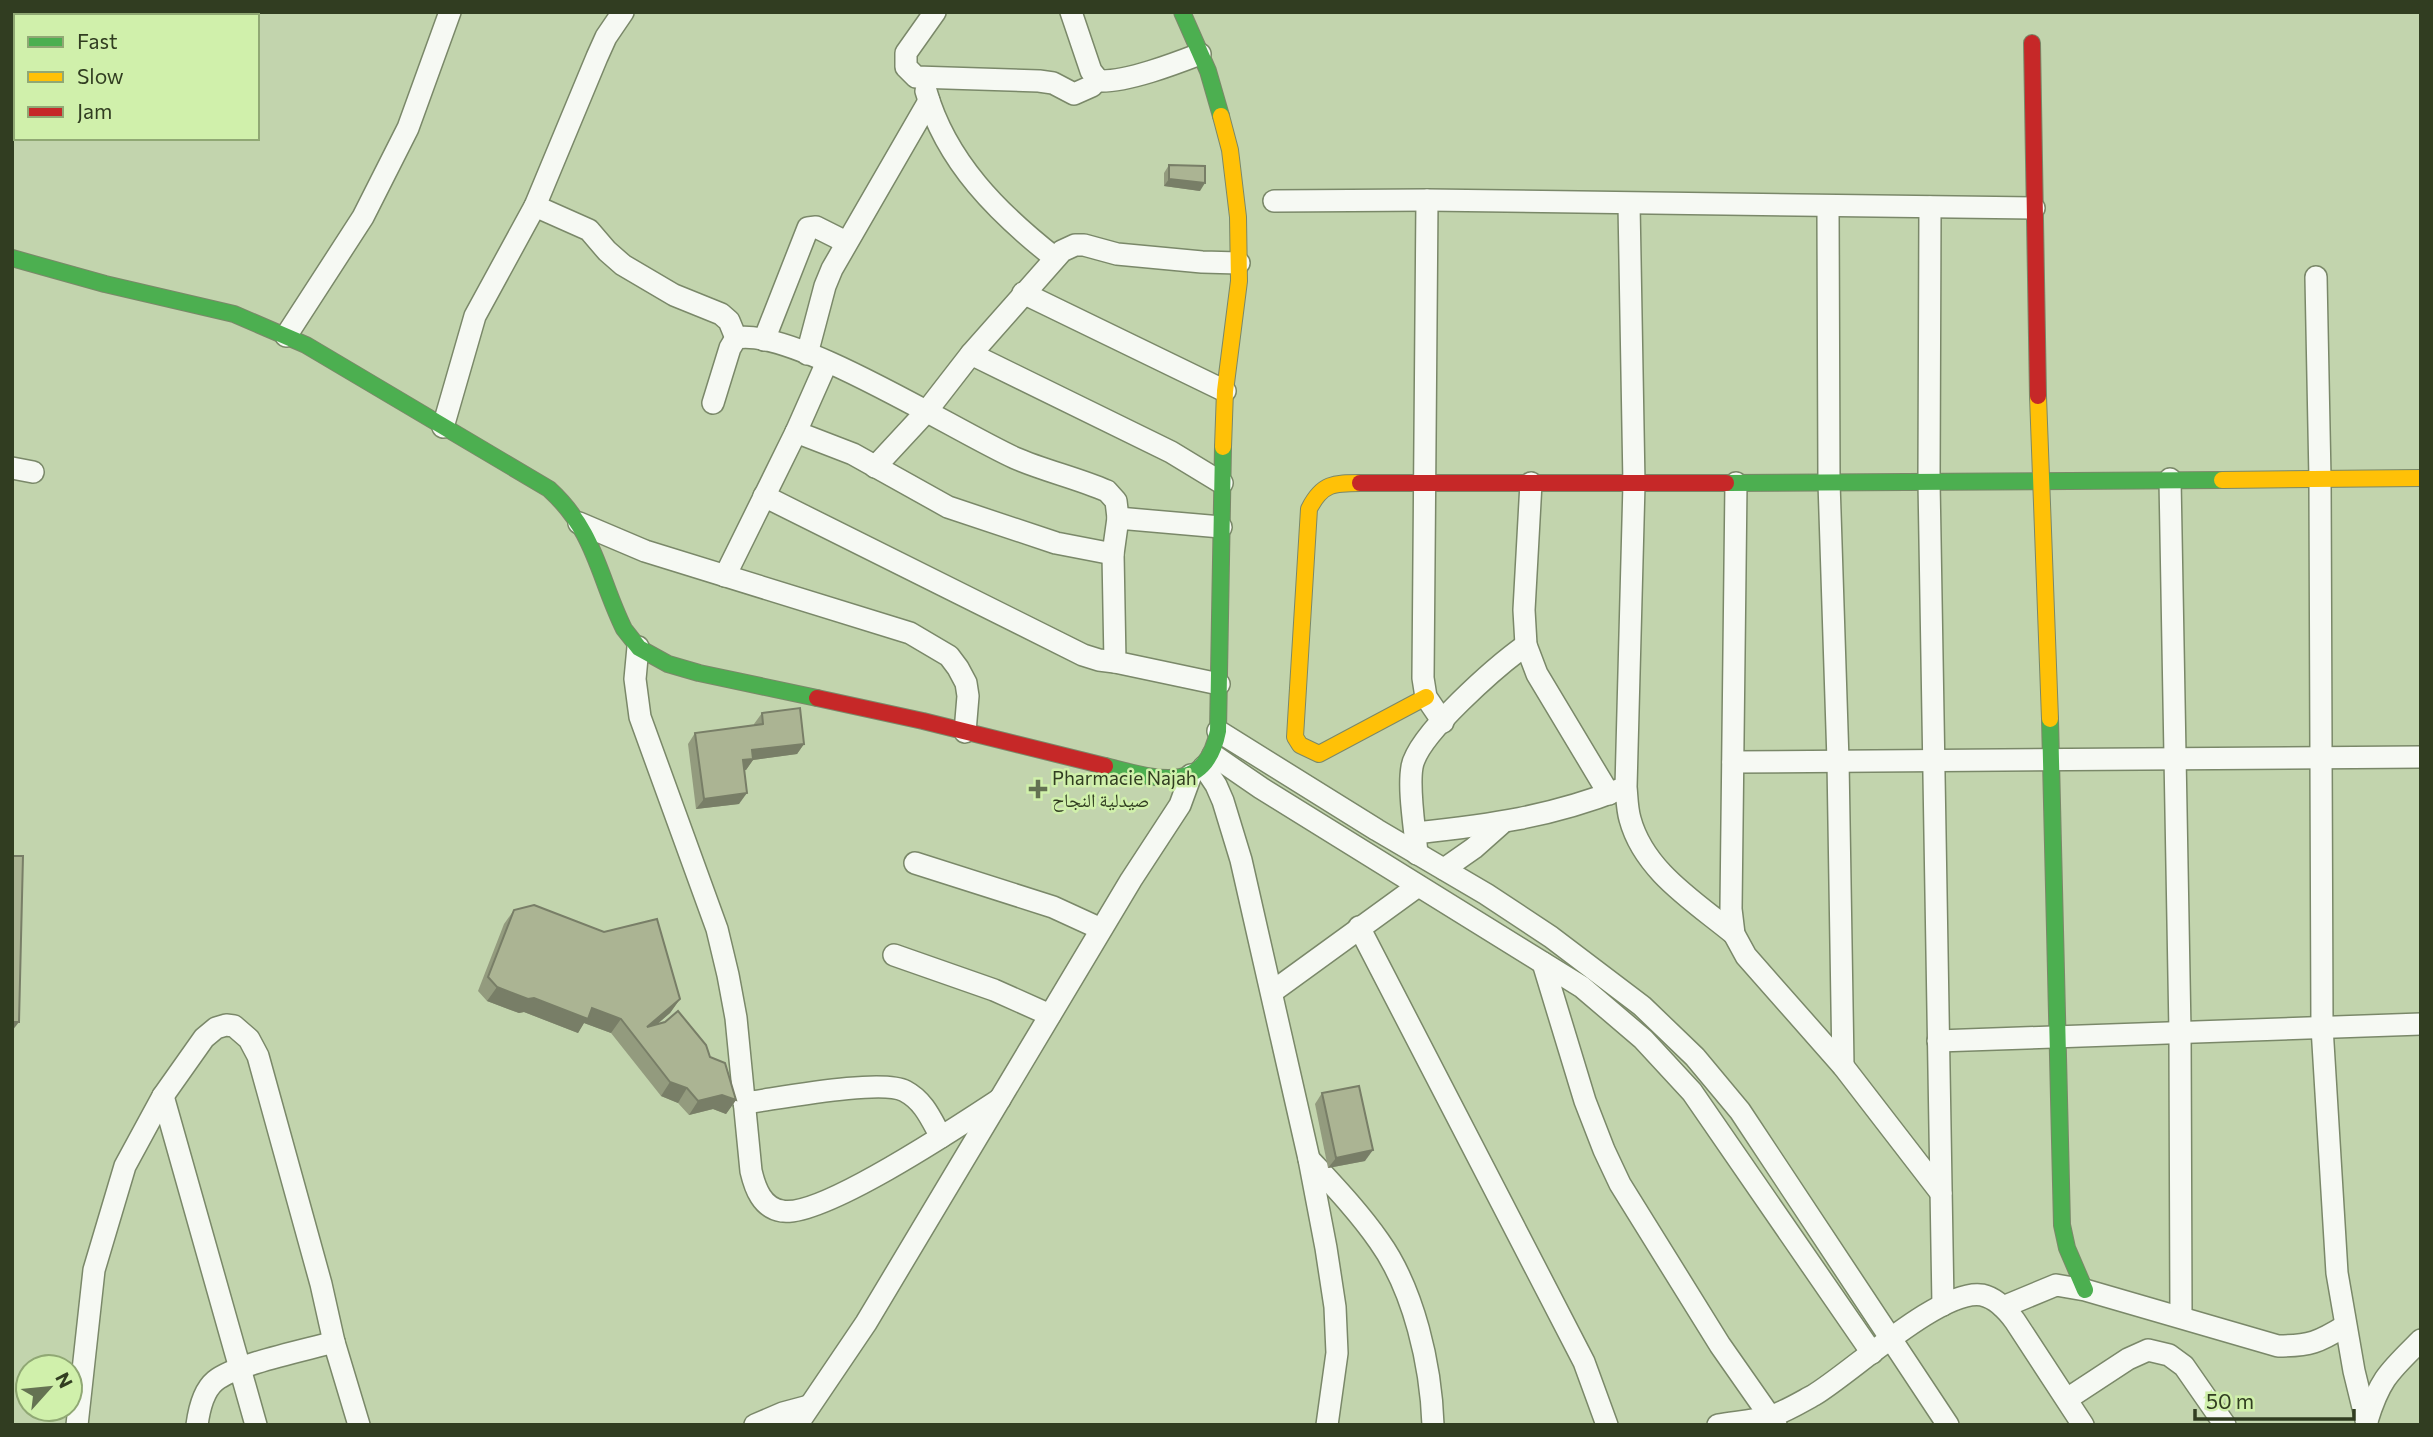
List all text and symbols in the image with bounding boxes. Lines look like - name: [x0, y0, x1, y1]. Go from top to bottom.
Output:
- legend: [14, 14, 259, 140]
- text: Fast: [77, 28, 118, 53]
- text: Slow: [77, 63, 124, 88]
- text: Jam: [77, 98, 112, 123]
- place label: Pharmacie Najah صيدلية النجاح: [1052, 766, 1197, 812]
- marker: Pharmacie Najah صيدلية النجاح: [1030, 781, 1046, 797]
- north arrow: [14, 1353, 84, 1423]
- text: N: [51, 1368, 78, 1392]
- scale bar: [2195, 1378, 2354, 1422]
- text: 50 m: [2206, 1388, 2254, 1413]

